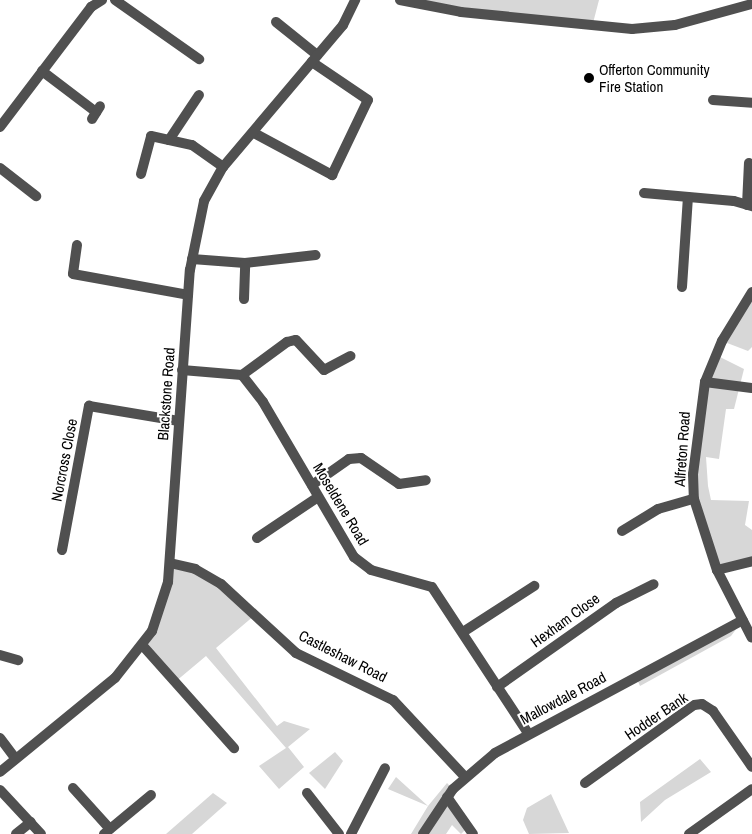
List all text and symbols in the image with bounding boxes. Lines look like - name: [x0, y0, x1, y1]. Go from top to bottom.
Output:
- place label: Offerton Community Fire Station: [599, 60, 710, 95]
- marker: Offerton Community Fire Station: [583, 72, 595, 84]
- street label: Blackstone Road: [154, 347, 178, 441]
- street label: Alfreton Road: [670, 411, 694, 487]
- street label: Norcross Close: [47, 417, 81, 503]
- street label: Moseldene Road: [309, 460, 373, 548]
- street label: Hexham Close: [527, 589, 603, 651]
- street label: Castleshaw Road: [296, 626, 390, 686]
- street label: Mallowdale Road: [517, 668, 609, 728]
- street label: Hodder Bank: [621, 688, 691, 744]

